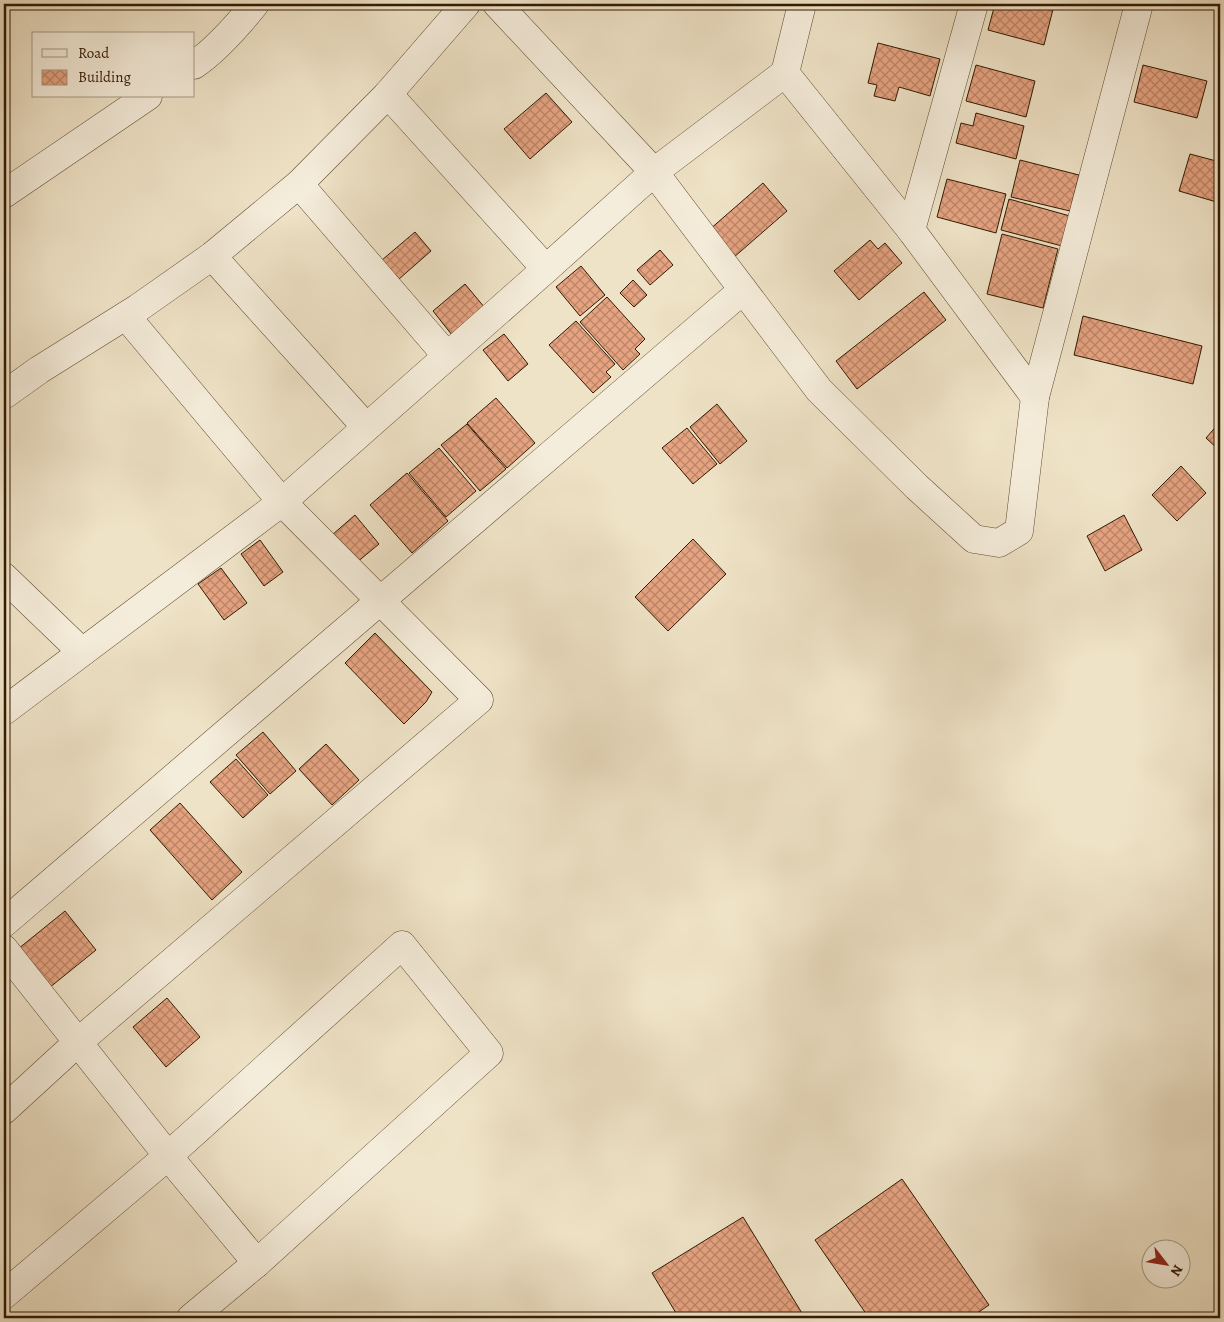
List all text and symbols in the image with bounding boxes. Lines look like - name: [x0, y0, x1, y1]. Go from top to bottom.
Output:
- legend: [32, 32, 195, 98]
- text: Road: [78, 43, 110, 63]
- text: Building: [78, 67, 131, 87]
- north arrow: [1142, 1240, 1192, 1290]
- text: N: [1166, 1261, 1187, 1280]

